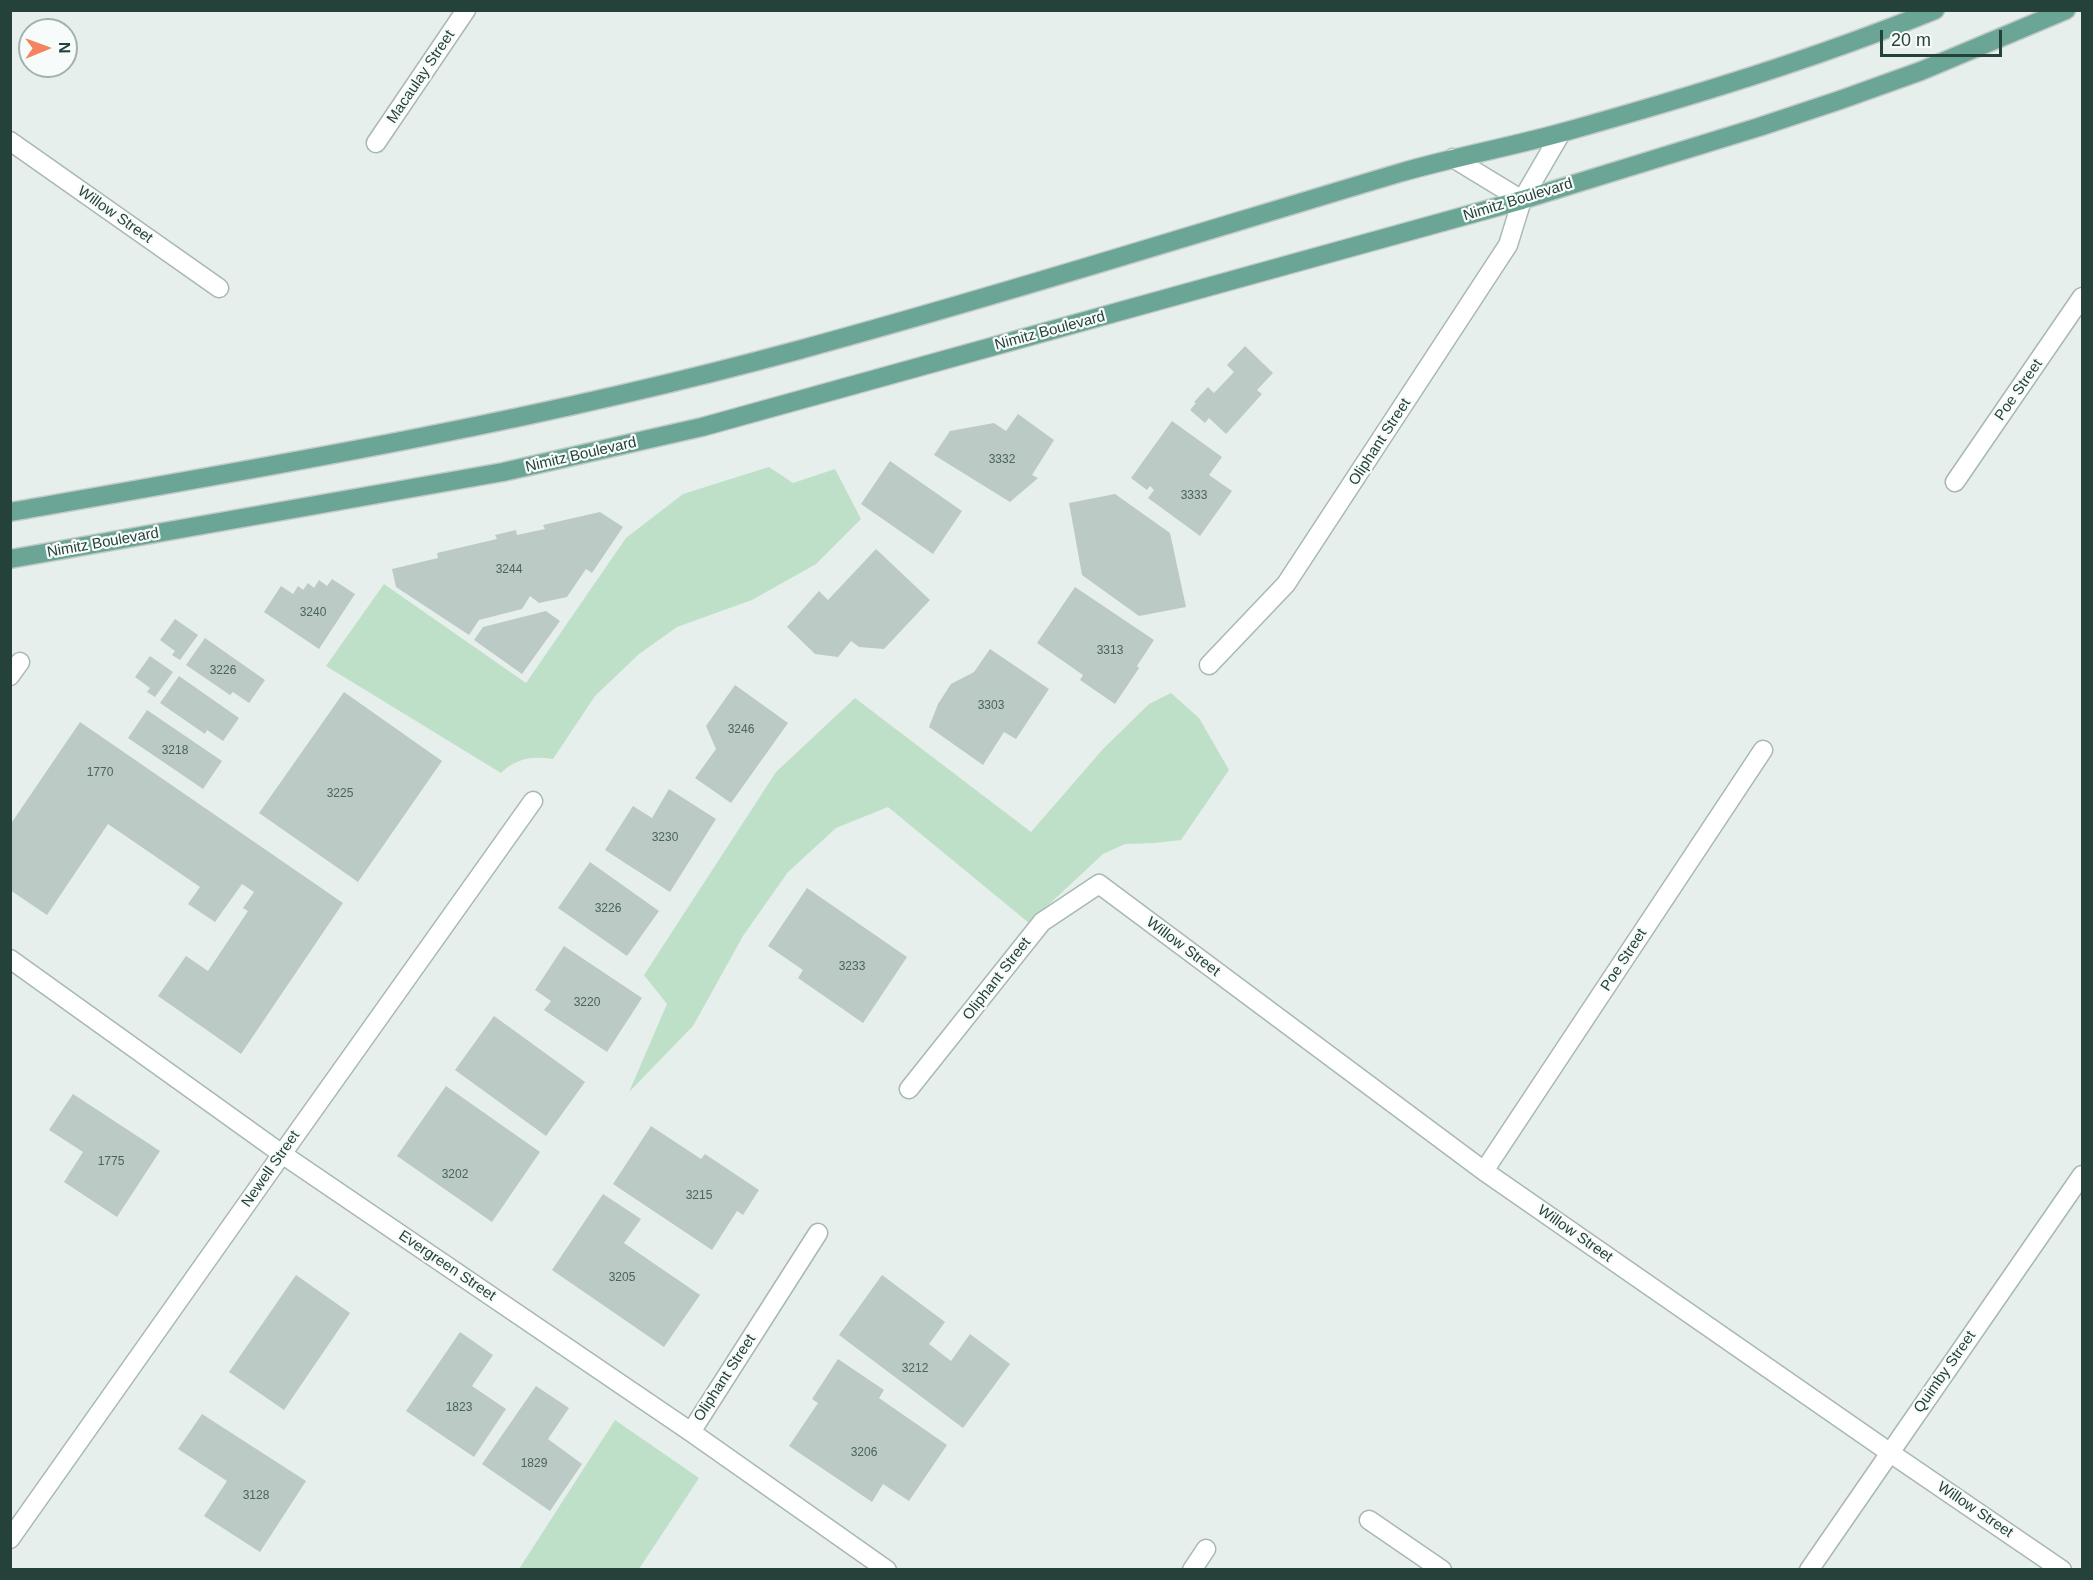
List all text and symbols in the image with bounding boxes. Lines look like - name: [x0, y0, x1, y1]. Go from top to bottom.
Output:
- north arrow: [18, 18, 78, 78]
- scale bar: [1883, 18, 2004, 56]
- street label: Macaulay Street: [383, 27, 459, 127]
- text: 20 m: [1891, 30, 1931, 50]
- text: N: [56, 42, 73, 54]
- street label: Nimitz Boulevard: [1461, 175, 1575, 225]
- street label: Willow Street: [74, 183, 156, 247]
- street label: Nimitz Boulevard: [993, 308, 1107, 354]
- street label: Poe Street: [1991, 356, 2047, 424]
- street label: Oliphant Street: [1345, 395, 1415, 489]
- street label: Nimitz Boulevard: [524, 433, 638, 477]
- house number: 3332: [989, 453, 1015, 467]
- house number: 3333: [1181, 489, 1207, 503]
- street label: Nimitz Boulevard: [46, 524, 160, 562]
- house number: 3244: [496, 563, 522, 577]
- house number: 3240: [300, 606, 326, 620]
- house number: 3313: [1097, 644, 1123, 658]
- house number: 3226: [210, 664, 236, 678]
- house number: 3303: [978, 699, 1004, 713]
- house number: 3246: [728, 723, 754, 737]
- house number: 3218: [162, 744, 188, 758]
- house number: 1770: [87, 766, 113, 780]
- house number: 3225: [327, 787, 353, 801]
- house number: 3230: [652, 831, 678, 845]
- house number: 3226: [595, 902, 621, 916]
- street label: Willow Street: [1143, 913, 1223, 981]
- street label: Poe Street: [1597, 925, 1651, 995]
- street label: Oliphant Street: [959, 934, 1035, 1024]
- house number: 3233: [839, 960, 865, 974]
- house number: 3220: [574, 996, 600, 1010]
- street label: Newell Street: [238, 1127, 304, 1211]
- house number: 1775: [98, 1155, 124, 1169]
- house number: 3202: [442, 1168, 468, 1182]
- house number: 3215: [686, 1189, 712, 1203]
- street label: Willow Street: [1534, 1202, 1616, 1266]
- street label: Evergreen Street: [395, 1227, 499, 1305]
- house number: 3205: [609, 1271, 635, 1285]
- street label: Quimby Street: [1910, 1328, 1980, 1416]
- street label: Oliphant Street: [690, 1331, 760, 1425]
- house number: 3212: [902, 1362, 928, 1376]
- house number: 1823: [446, 1401, 472, 1415]
- house number: 3206: [851, 1446, 877, 1460]
- house number: 1829: [521, 1457, 547, 1471]
- street label: Willow Street: [1934, 1478, 2016, 1542]
- house number: 3128: [243, 1489, 269, 1503]

